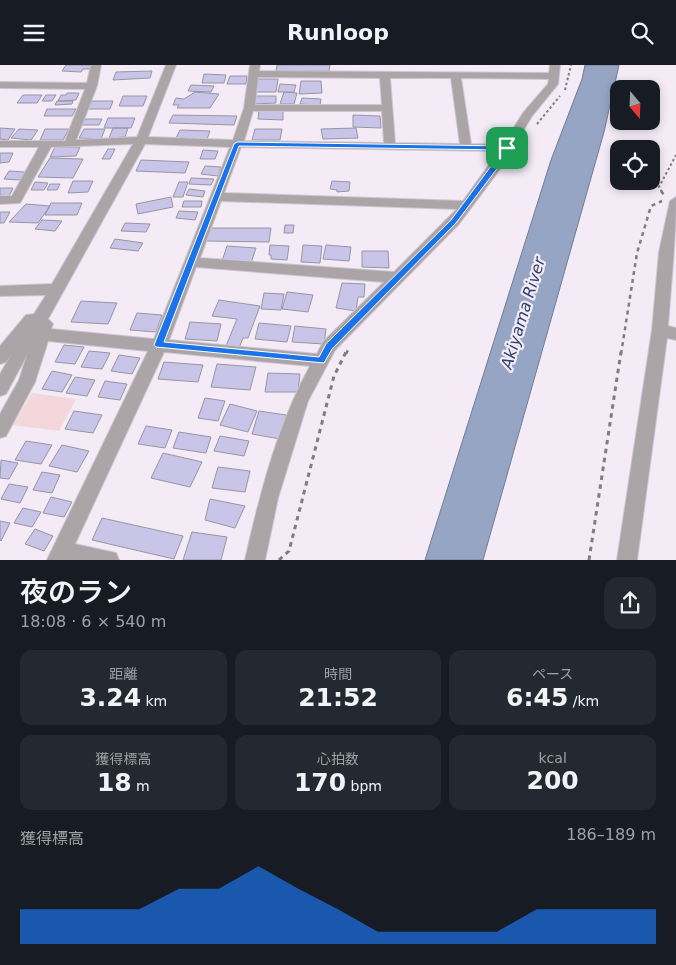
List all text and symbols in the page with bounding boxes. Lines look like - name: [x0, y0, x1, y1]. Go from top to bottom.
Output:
- icon: menu: [20, 19, 48, 47]
- icon: search: [628, 19, 656, 47]
- text: Runloop: [287, 20, 389, 45]
- north arrow: [610, 80, 660, 130]
- map controls: [610, 80, 660, 190]
- pin: [486, 127, 528, 169]
- icon: arrive: [493, 134, 521, 162]
- button: locate: [610, 140, 660, 190]
- water label: Akiyama River: [497, 253, 549, 372]
- text: 夜のラン: [20, 576, 132, 609]
- button: share: [604, 577, 656, 629]
- text: 18:08 · 6 × 540 m: [20, 612, 166, 631]
- text: 距離: [109, 666, 137, 682]
- text: 時間: [324, 666, 352, 682]
- text: ペース: [532, 666, 573, 682]
- text: 3.24: [79, 683, 141, 712]
- text: 21:52: [298, 683, 378, 712]
- text: 6:45: [506, 683, 568, 712]
- text: km: [141, 693, 167, 709]
- text: /km: [568, 693, 599, 709]
- text: kcal: [539, 750, 567, 766]
- text: 獲得標高: [95, 751, 151, 767]
- text: 心拍数: [317, 751, 359, 767]
- text: 200: [527, 766, 579, 795]
- text: 18: [97, 768, 132, 797]
- text: 170: [294, 768, 346, 797]
- text: m: [132, 778, 150, 794]
- text: bpm: [346, 778, 382, 794]
- text: 186–189 m: [566, 825, 656, 844]
- text: 獲得標高: [20, 829, 84, 848]

